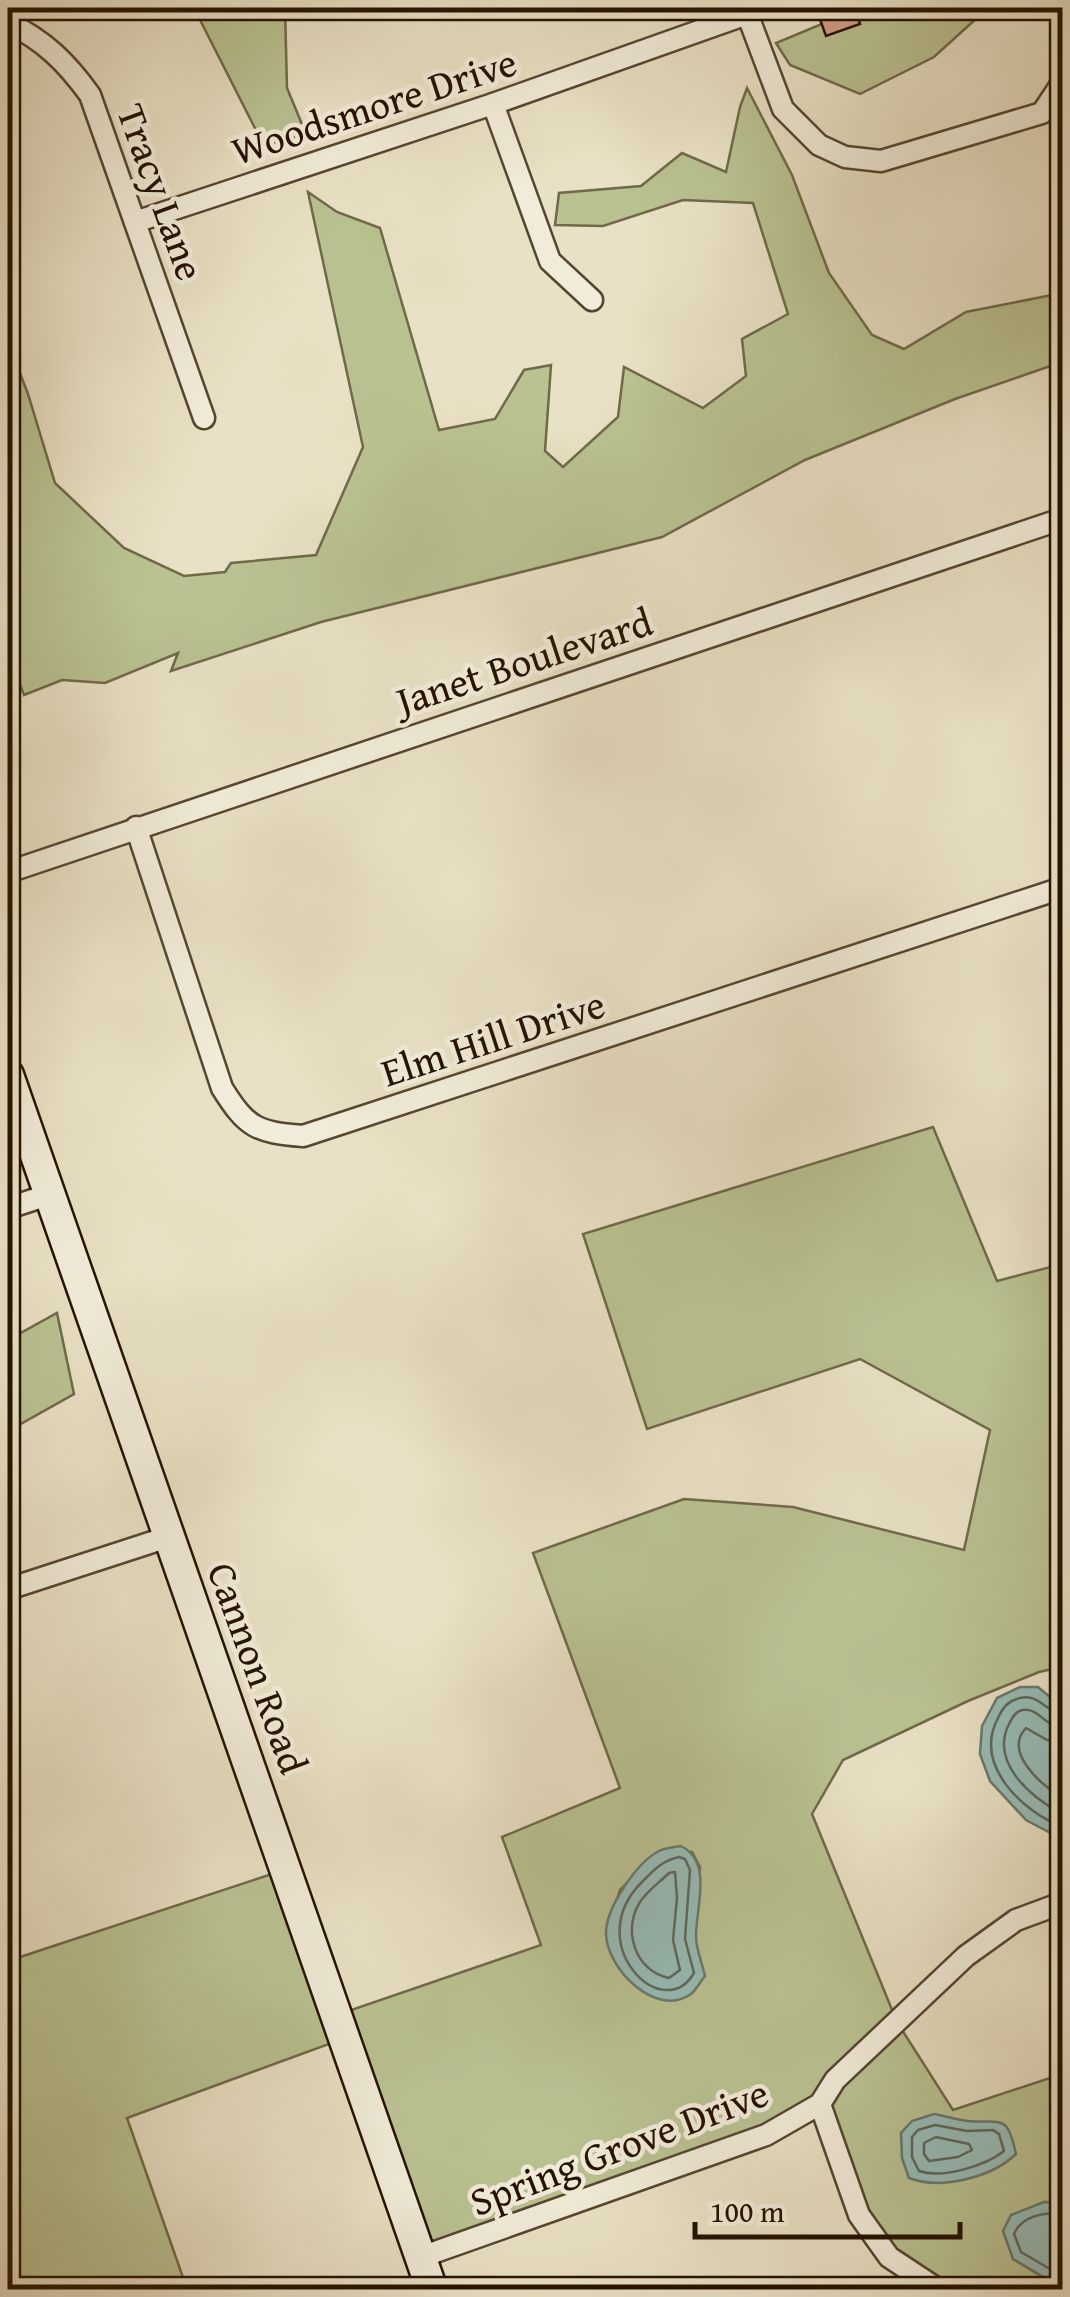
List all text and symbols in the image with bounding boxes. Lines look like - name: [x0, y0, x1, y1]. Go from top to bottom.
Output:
- street label: Woodsmore Drive: [224, 32, 524, 179]
- street label: Tracy Lane: [102, 96, 221, 288]
- street label: Janet Boulevard: [384, 591, 660, 731]
- street label: Elm Hill Drive: [374, 974, 612, 1101]
- street label: Cannon Road: [193, 1554, 324, 1782]
- street label: Spring Grove Drive: [461, 2062, 777, 2231]
- scale bar: [695, 2177, 960, 2239]
- text: 100 m: [710, 2189, 785, 2233]

